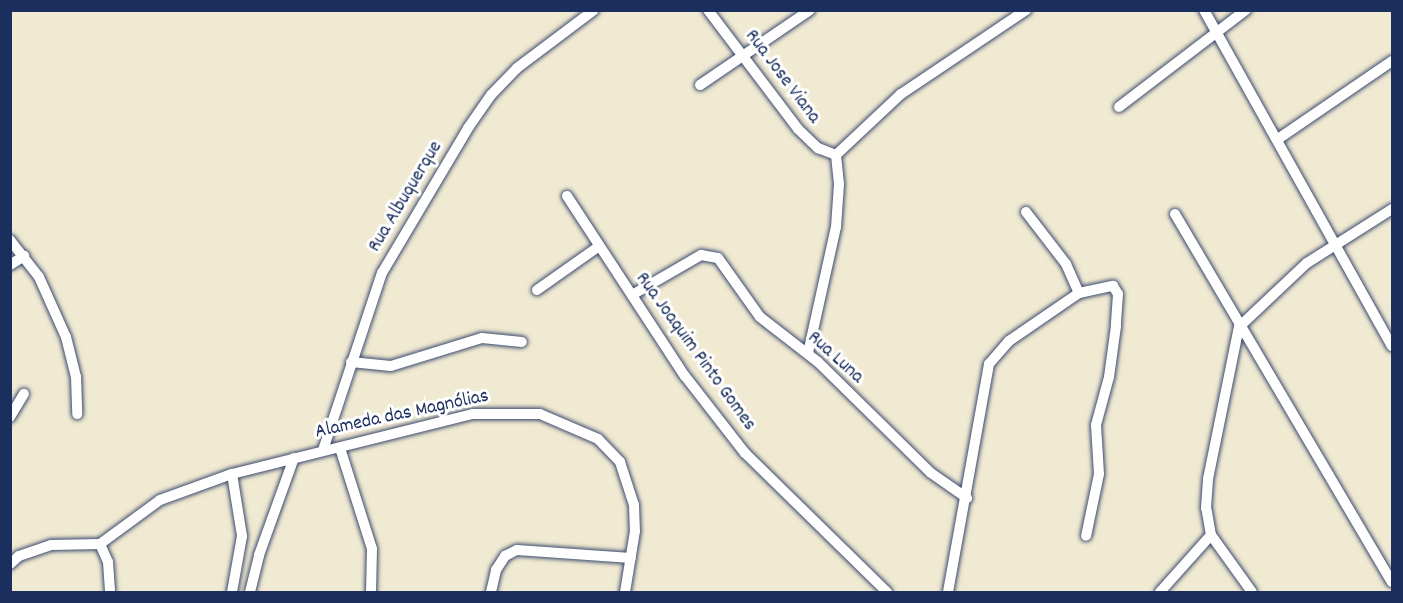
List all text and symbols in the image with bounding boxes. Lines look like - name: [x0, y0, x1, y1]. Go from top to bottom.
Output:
- street label: Rua Jose Viana: [739, 25, 825, 129]
- street label: Rua Albuquerque: [363, 137, 449, 257]
- street label: Rua Joaquim Pinto Gomes: [629, 268, 761, 436]
- street label: Rua Luna: [802, 326, 868, 390]
- street label: Alameda das Magnólias: [313, 385, 491, 445]

